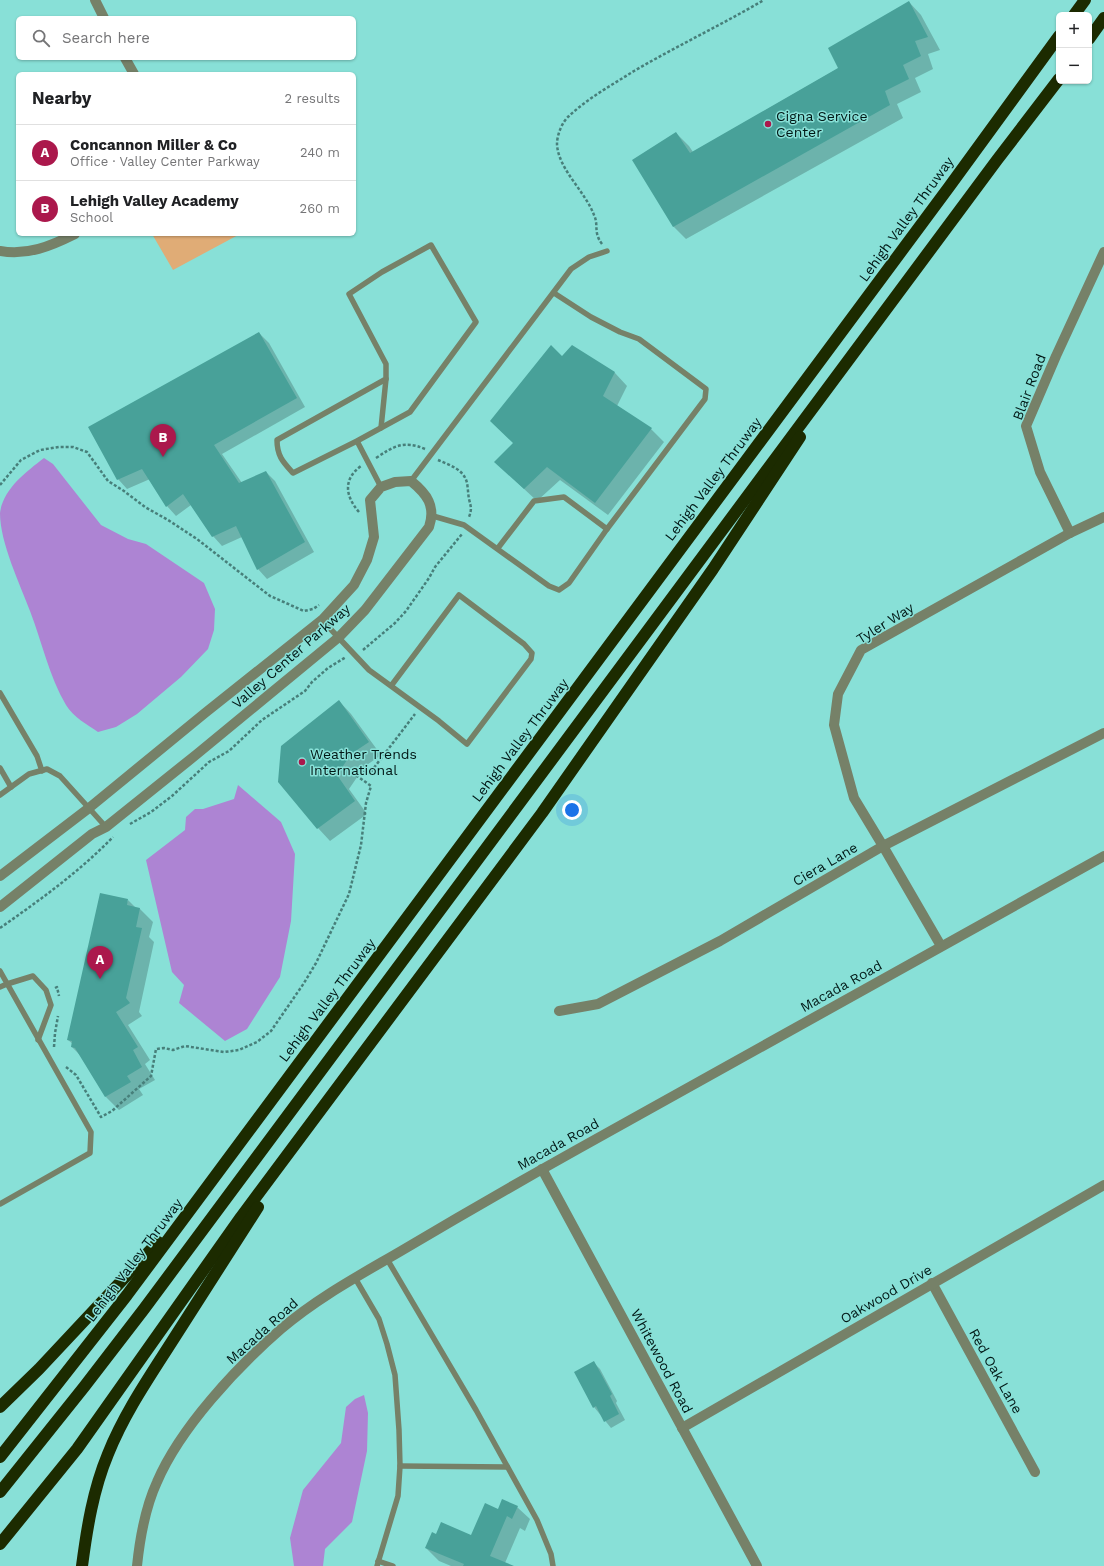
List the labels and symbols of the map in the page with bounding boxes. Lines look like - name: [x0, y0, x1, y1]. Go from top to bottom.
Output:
- place label: Cigna Service Center: [776, 108, 868, 140]
- marker: Cigna Service Center: [763, 119, 773, 129]
- street label: Lehigh Valley Thruway: [855, 153, 957, 284]
- street label: Blair Road: [1009, 352, 1049, 422]
- street label: Lehigh Valley Thruway: [661, 414, 765, 544]
- pin: B: [150, 424, 176, 457]
- street label: Tyler Way: [853, 599, 917, 647]
- street label: Valley Center Parkway: [229, 600, 354, 712]
- street label: Lehigh Valley Thruway: [468, 675, 572, 805]
- place label: Weather Trends International: [310, 746, 417, 778]
- marker: Weather Trends International: [297, 757, 307, 767]
- your location: [562, 800, 582, 820]
- street label: Ciera Lane: [790, 839, 860, 889]
- street label: Lehigh Valley Thruway: [275, 935, 379, 1065]
- pin: A: [87, 946, 113, 979]
- street label: Macada Road: [797, 957, 885, 1015]
- street label: Macada Road: [514, 1115, 602, 1173]
- street label: Lehigh Valley Thruway: [82, 1195, 186, 1325]
- street label: Oakwood Drive: [837, 1261, 935, 1327]
- street label: Macada Road: [223, 1295, 301, 1367]
- street label: Whitewood Road: [628, 1306, 696, 1416]
- street label: Red Oak Lane: [966, 1326, 1026, 1416]

